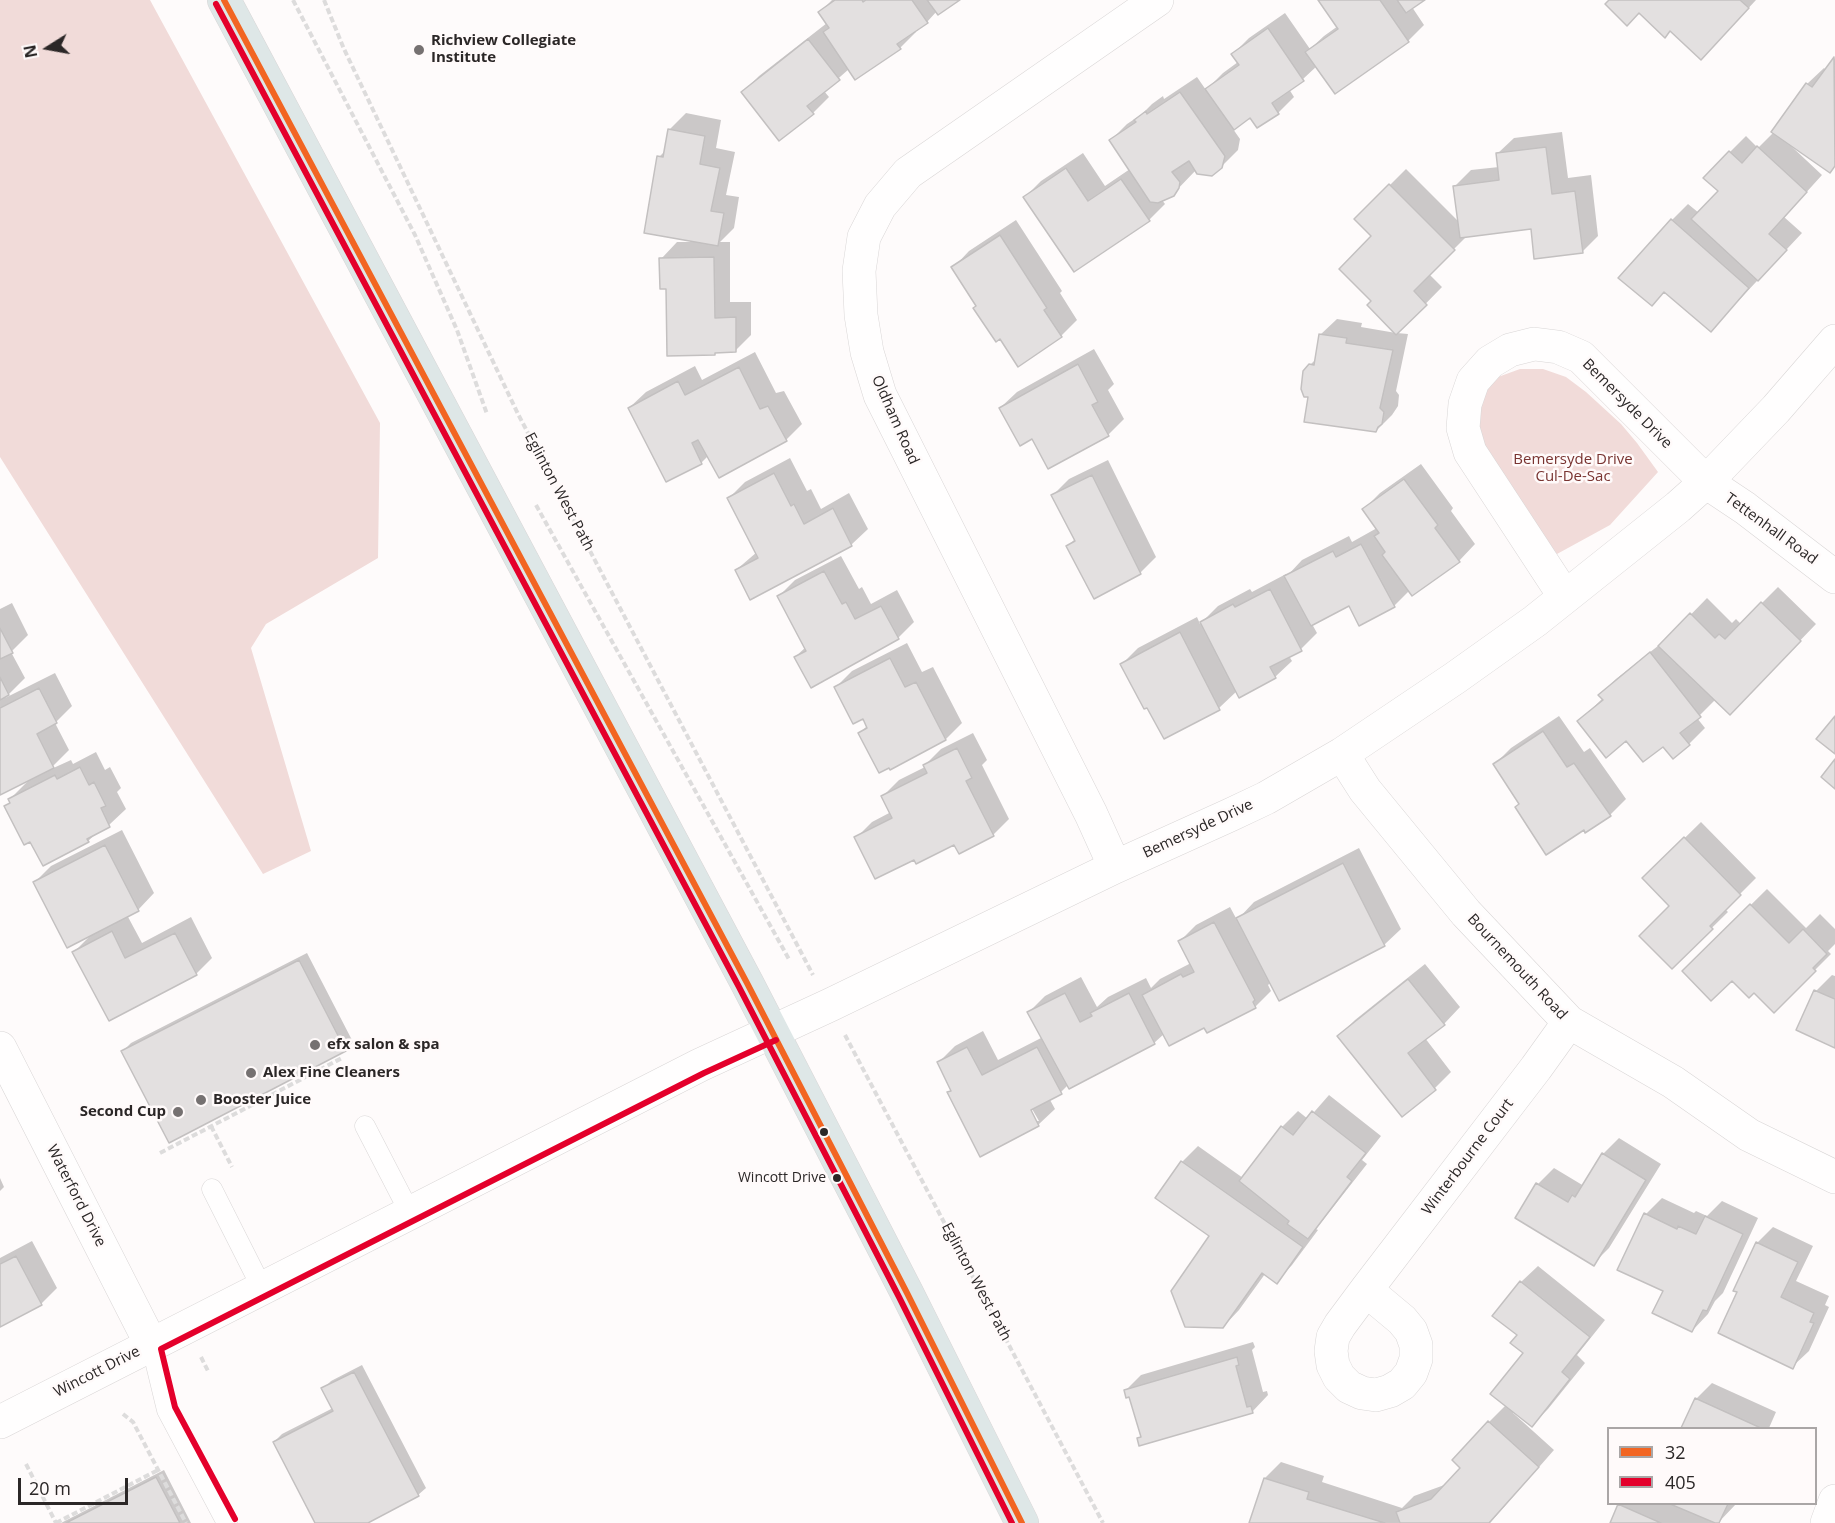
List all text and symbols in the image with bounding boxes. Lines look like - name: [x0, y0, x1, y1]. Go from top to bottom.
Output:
- north arrow: [18, 18, 78, 78]
- place label: Richview Collegiate Institute: [431, 32, 576, 67]
- text: N: [18, 43, 42, 60]
- marker: Richview Collegiate Institute: [412, 43, 426, 57]
- street label: Bemersyde Drive: [1578, 355, 1676, 453]
- street label: Oldham Road: [867, 373, 923, 467]
- street label: Eglinton West Path: [520, 430, 598, 554]
- park label: Bemersyde Drive Cul-De-Sac: [1513, 451, 1633, 486]
- street label: Tettenhall Road: [1721, 489, 1821, 569]
- street label: Bemersyde Drive: [1140, 796, 1256, 862]
- street label: Bournemouth Road: [1463, 910, 1571, 1024]
- place label: efx salon & spa: [327, 1036, 440, 1054]
- marker: efx salon & spa: [308, 1038, 322, 1052]
- place label: Alex Fine Cleaners: [263, 1064, 400, 1082]
- marker: Alex Fine Cleaners: [244, 1066, 258, 1080]
- place label: Booster Juice: [213, 1091, 311, 1109]
- marker: Booster Juice: [194, 1093, 208, 1107]
- street label: Winterbourne Court: [1418, 1095, 1518, 1219]
- place label: Second Cup: [80, 1103, 166, 1121]
- marker: Second Cup: [171, 1105, 185, 1119]
- unlabelled marker: [818, 1126, 830, 1138]
- street label: Waterford Drive: [43, 1142, 109, 1250]
- place label: Wincott Drive: [738, 1170, 826, 1186]
- marker: Wincott Drive: [831, 1172, 843, 1184]
- street label: Eglinton West Path: [937, 1220, 1015, 1344]
- street label: Wincott Drive: [51, 1343, 143, 1401]
- legend: [1607, 1427, 1817, 1505]
- text: 32: [1665, 1440, 1686, 1464]
- scale bar: [21, 1466, 130, 1504]
- text: 405: [1665, 1470, 1696, 1494]
- text: 20 m: [29, 1476, 71, 1500]

